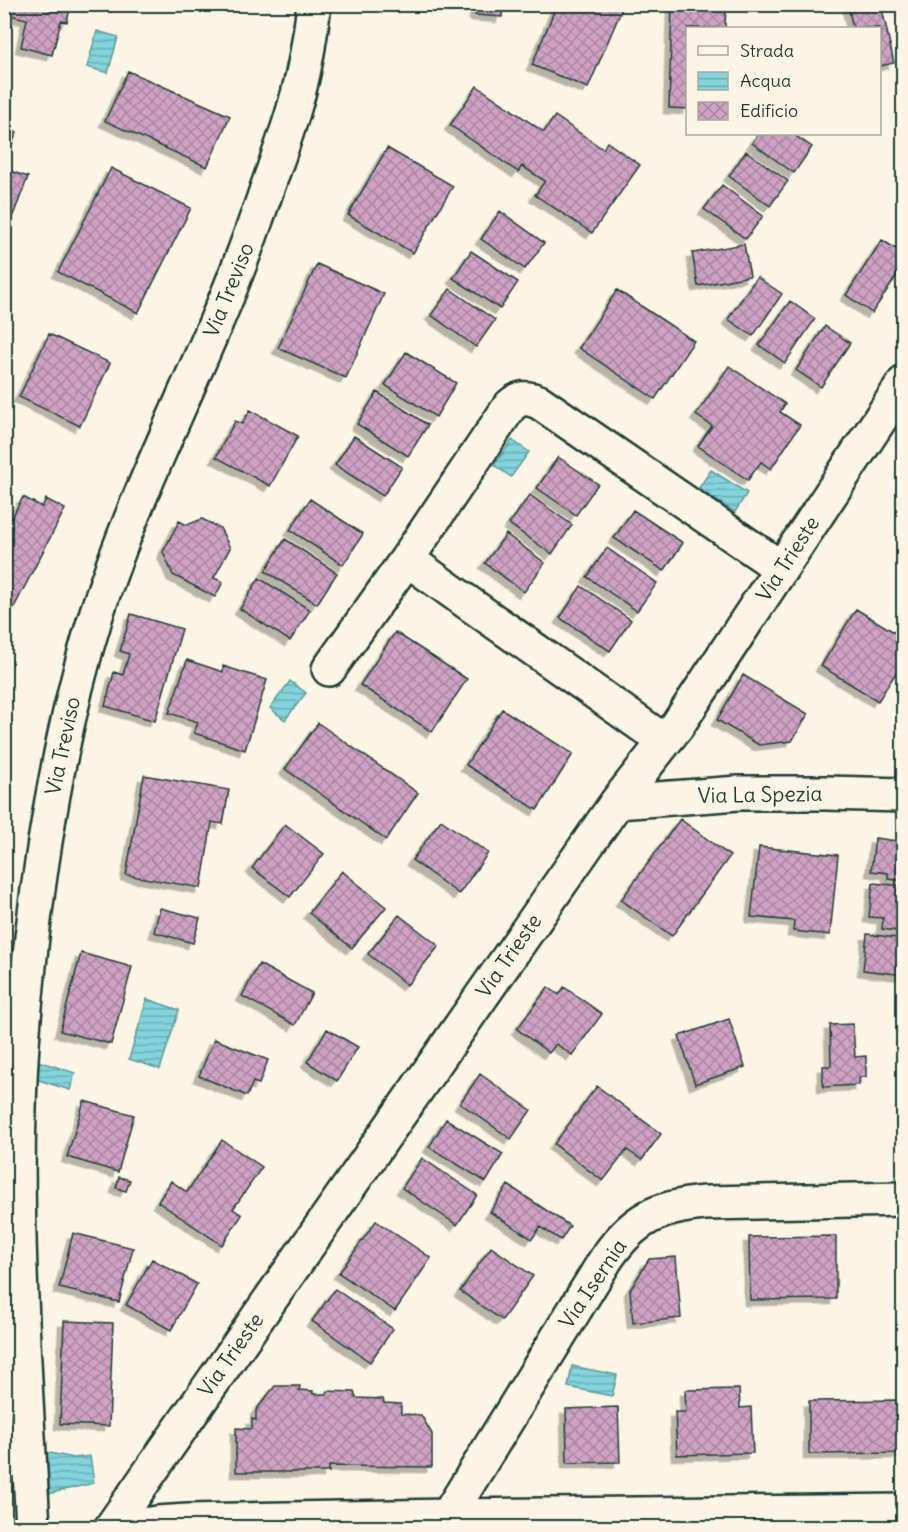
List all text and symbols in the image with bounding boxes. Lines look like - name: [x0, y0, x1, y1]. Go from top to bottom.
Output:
- legend: [686, 27, 881, 135]
- text: Strada: [740, 39, 794, 62]
- text: Acqua: [740, 69, 791, 92]
- text: Edificio: [740, 99, 798, 122]
- street label: Via Treviso: [197, 238, 260, 341]
- street label: Via Trieste: [750, 511, 825, 607]
- street label: Via Treviso: [39, 694, 86, 798]
- street label: Via La Spezia: [697, 780, 823, 809]
- street label: Via Trieste: [470, 908, 547, 1003]
- street label: Via Isernia: [553, 1234, 632, 1334]
- street label: Via Trieste: [192, 1307, 269, 1402]

